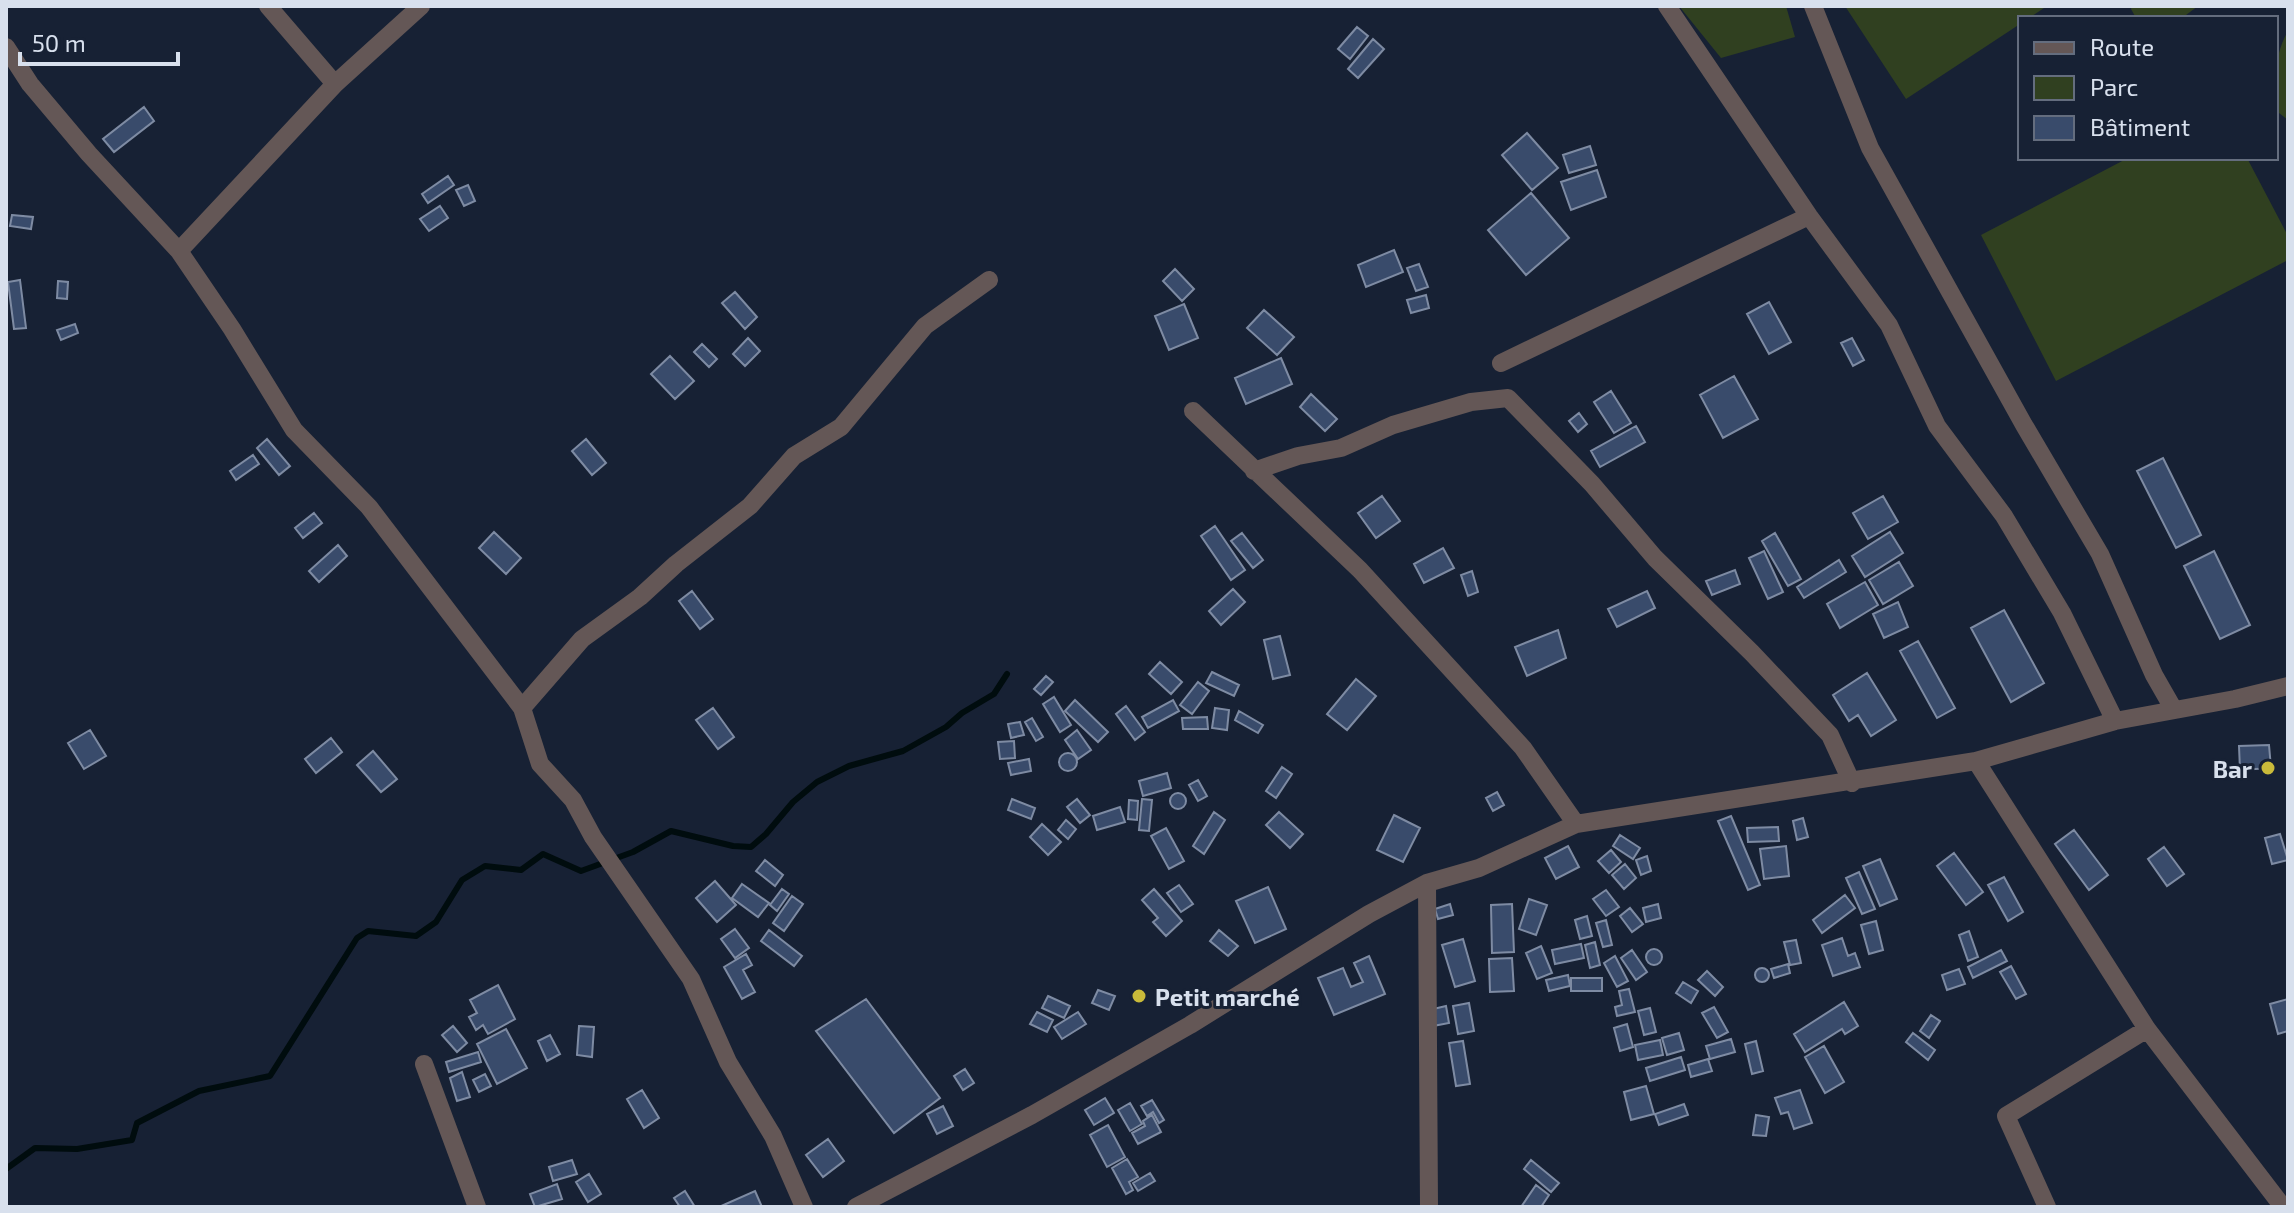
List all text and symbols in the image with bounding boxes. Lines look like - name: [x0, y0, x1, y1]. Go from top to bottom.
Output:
- scale bar: [20, 16, 178, 66]
- legend: [2018, 16, 2278, 160]
- text: 50 m: [32, 28, 86, 57]
- text: Route: [2090, 32, 2154, 61]
- text: Parc: [2090, 72, 2138, 101]
- text: Bâtiment: [2090, 112, 2190, 141]
- place label: Bar: [2213, 754, 2253, 783]
- marker: Bar: [2259, 759, 2277, 777]
- place label: Petit marché: [1155, 982, 1300, 1011]
- marker: Petit marché: [1130, 987, 1148, 1005]

